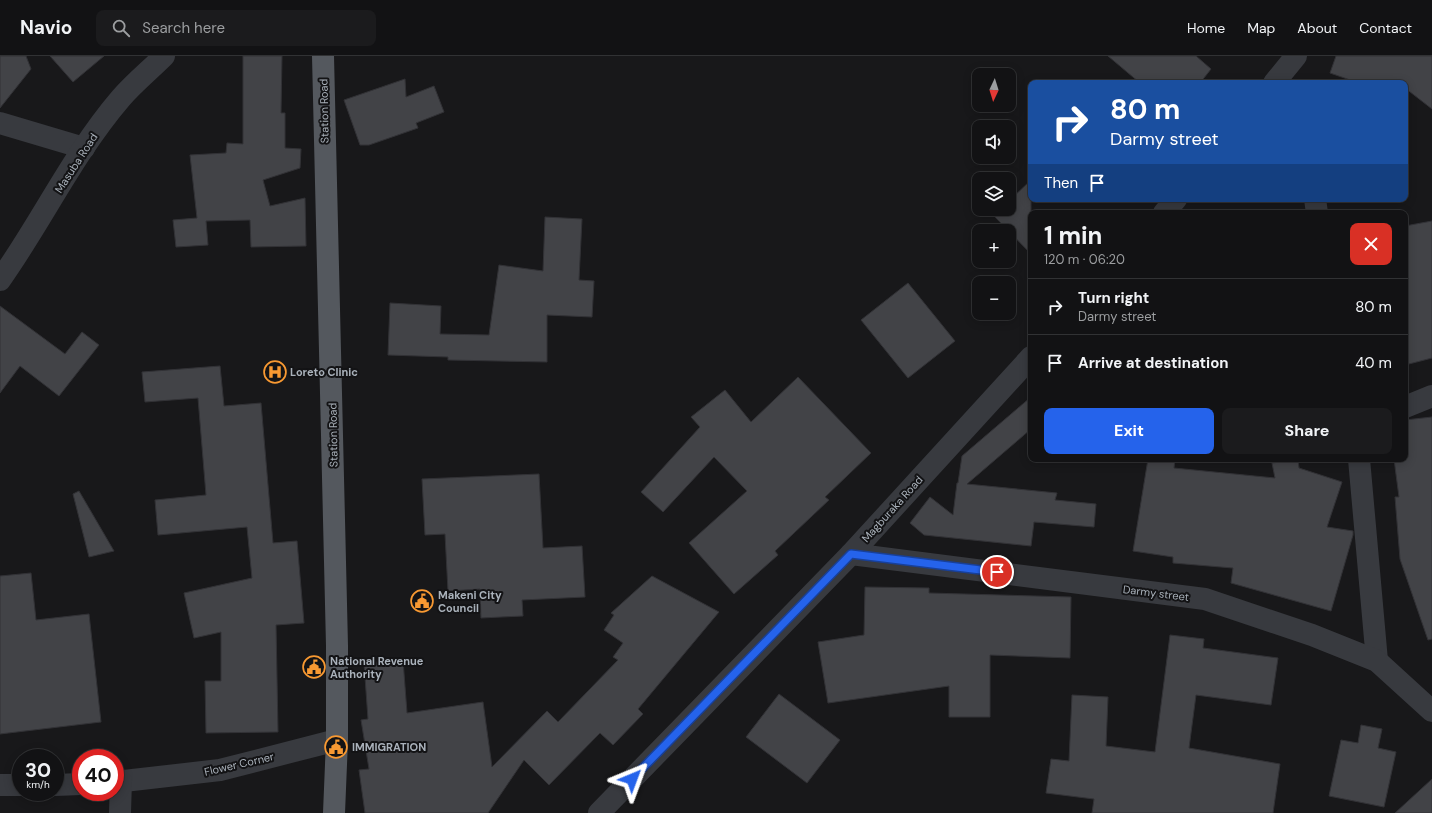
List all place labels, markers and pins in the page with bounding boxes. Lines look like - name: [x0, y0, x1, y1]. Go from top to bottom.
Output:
- hospital icon: Loreto Clinic: [262, 359, 288, 385]
- place label: Loreto Clinic: [290, 365, 358, 379]
- pin: [980, 555, 1014, 589]
- public building icon: Makeni City Council: [409, 588, 435, 614]
- place label: Makeni City Council: [438, 588, 502, 615]
- public building icon: National Revenue Authority: [301, 654, 327, 680]
- place label: National Revenue Authority: [330, 654, 424, 681]
- public building icon: IMMIGRATION: [323, 734, 349, 760]
- place label: IMMIGRATION: [352, 740, 426, 754]

